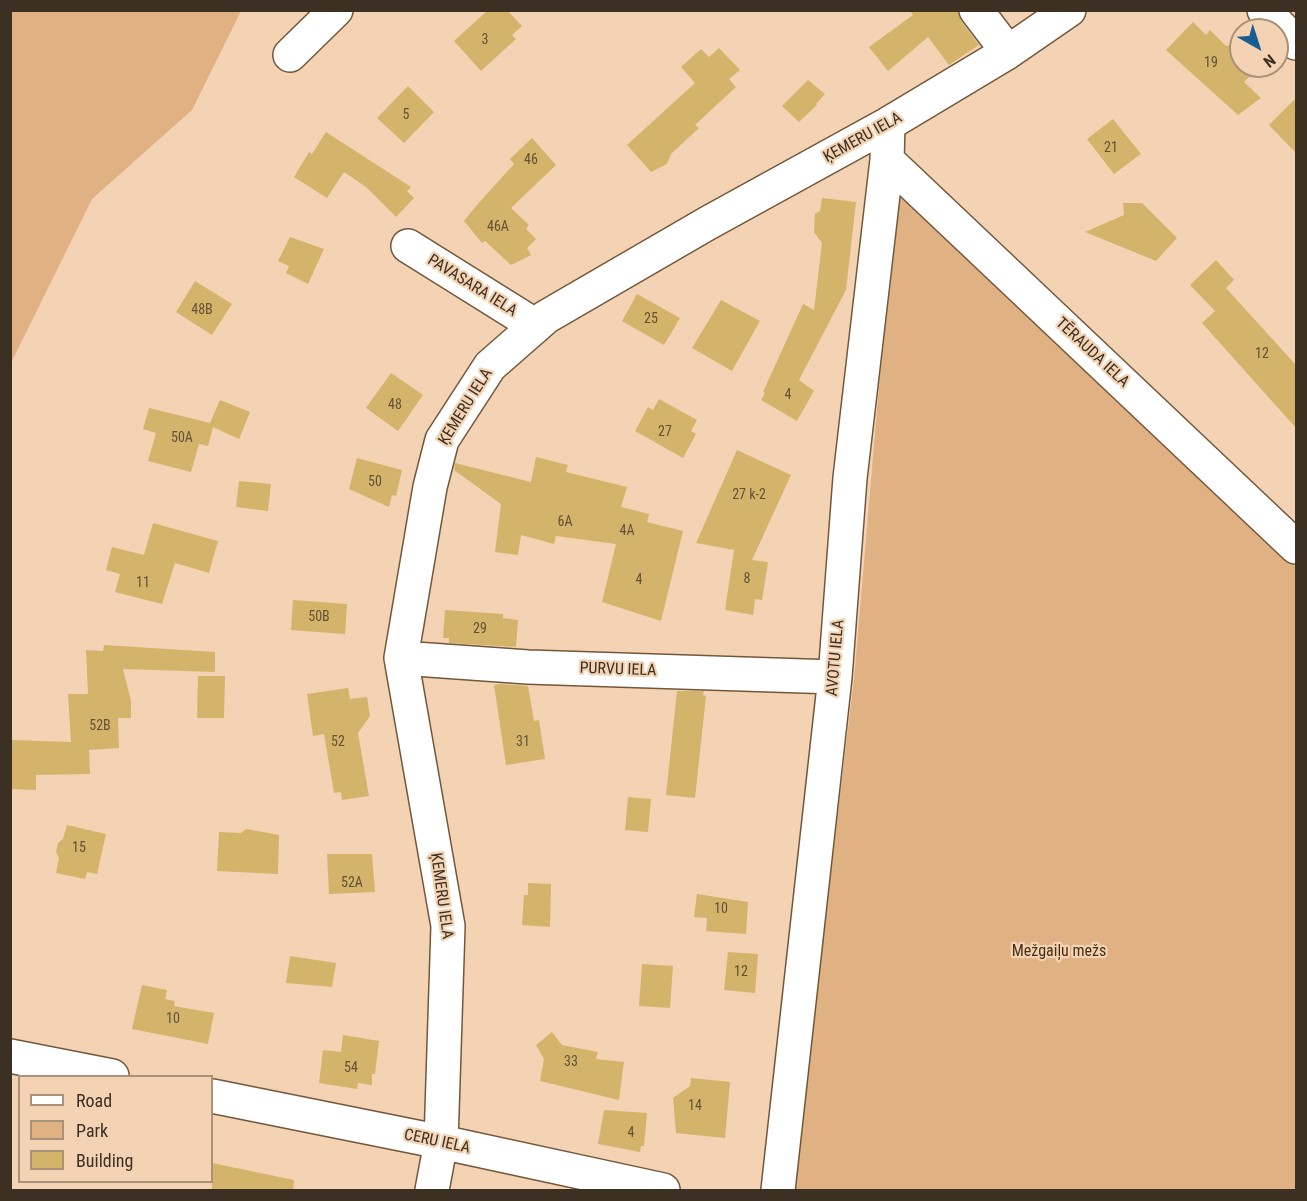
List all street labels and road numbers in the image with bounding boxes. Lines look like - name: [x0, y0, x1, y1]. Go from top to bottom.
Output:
- street label: ĶEMERU IELA: [820, 109, 906, 167]
- street label: PAVASARA IELA: [424, 251, 520, 321]
- street label: TĒRAUDA IELA: [1051, 314, 1133, 392]
- street label: ĶEMERU IELA: [435, 365, 497, 449]
- street label: AVOTU IELA: [823, 619, 849, 697]
- street label: PURVU IELA: [579, 659, 657, 681]
- street label: ĶEMERU IELA: [425, 852, 457, 940]
- street label: CERU IELA: [402, 1126, 472, 1158]

